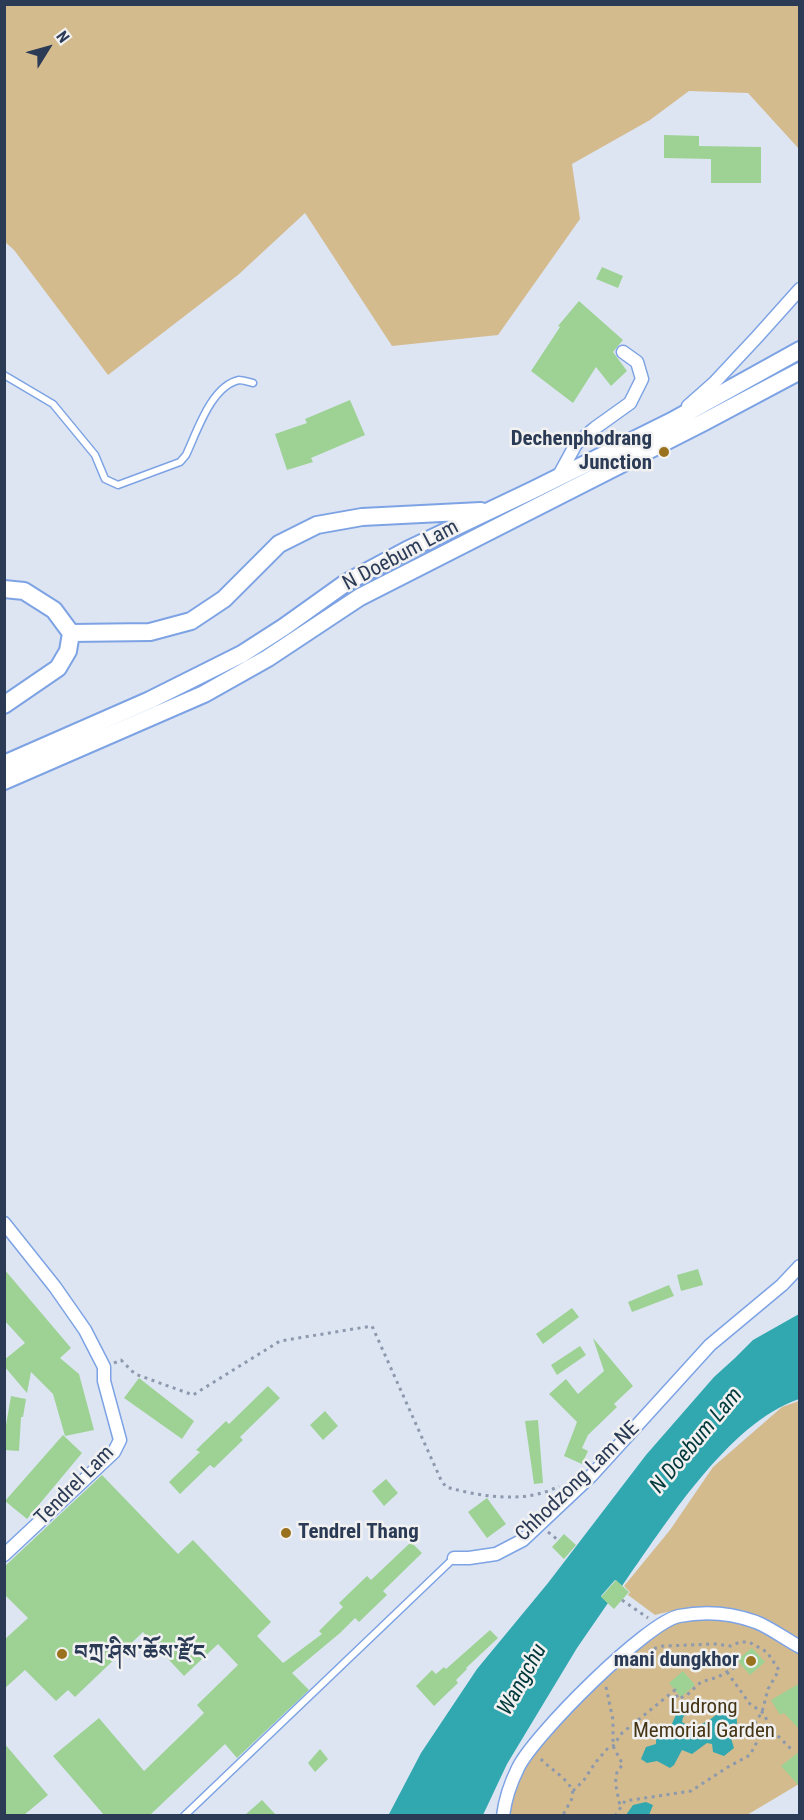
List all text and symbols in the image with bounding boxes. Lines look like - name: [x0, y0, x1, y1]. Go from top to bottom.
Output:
- north arrow: [18, 18, 78, 78]
- text: N: [52, 27, 73, 46]
- place label: Dechenphodrang Junction: [511, 427, 652, 477]
- marker: Dechenphodrang Junction: [657, 445, 671, 459]
- street label: N Doebum Lam: [339, 515, 463, 597]
- water label: N Doebum Lam: [645, 1383, 749, 1499]
- street label: Chhodzong Lam NE: [511, 1417, 645, 1547]
- street label: Tendrel Lam: [30, 1441, 120, 1531]
- place label: Tendrel Thang: [298, 1520, 419, 1546]
- marker: Tendrel Thang: [279, 1526, 293, 1540]
- water label: Wangchu: [493, 1640, 553, 1720]
- place label: བཀྲ་ཤིས་ཆོས་རྫོང: [74, 1641, 206, 1667]
- marker: བཀྲ་ཤིས་ཆོས་རྫོང: [55, 1647, 69, 1661]
- place label: mani dungkhor: [614, 1648, 739, 1674]
- marker: mani dungkhor: [744, 1654, 758, 1668]
- park label: Ludrong Memorial Garden: [633, 1695, 775, 1745]

